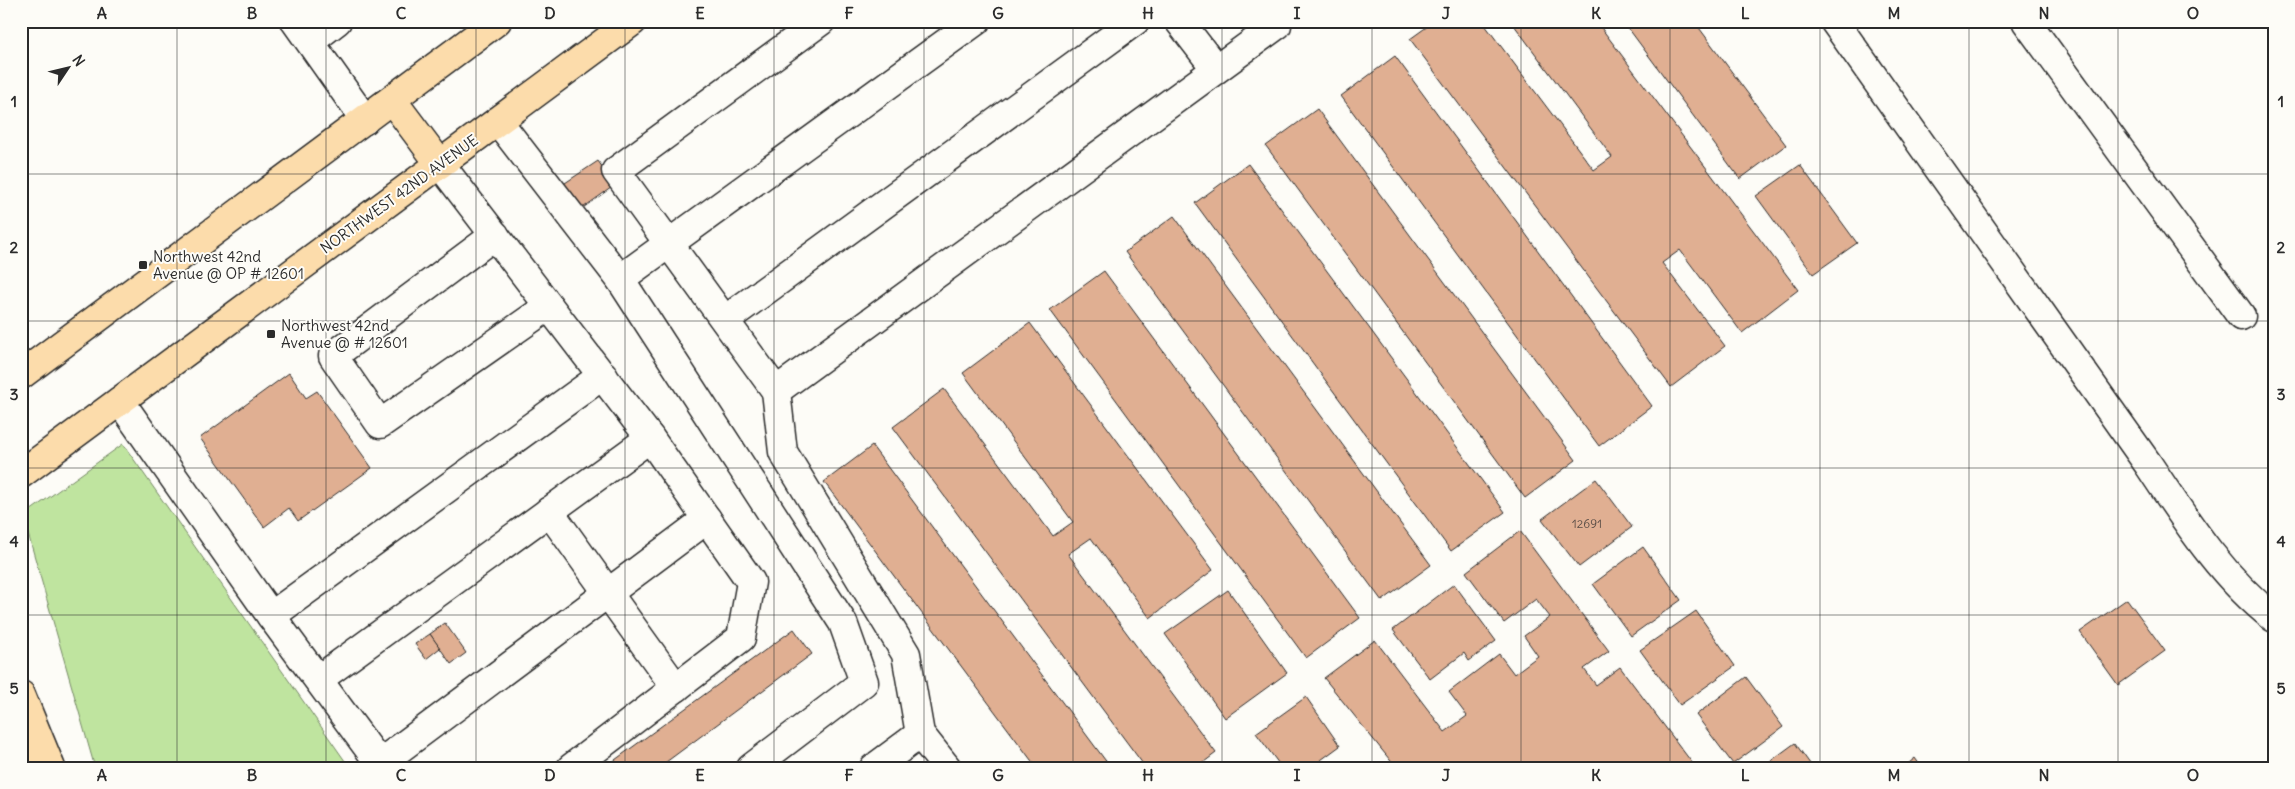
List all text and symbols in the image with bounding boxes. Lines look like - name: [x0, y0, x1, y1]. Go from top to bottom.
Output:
- text: A: [97, 3, 107, 23]
- text: B: [247, 3, 258, 23]
- text: C: [396, 3, 407, 23]
- text: D: [544, 3, 556, 23]
- text: E: [695, 3, 705, 23]
- text: F: [844, 3, 854, 23]
- text: G: [992, 3, 1004, 23]
- text: H: [1142, 3, 1154, 23]
- text: I: [1294, 3, 1301, 23]
- text: J: [1442, 3, 1451, 23]
- text: K: [1591, 3, 1601, 23]
- text: L: [1741, 3, 1750, 23]
- text: M: [1888, 3, 1901, 23]
- text: N: [2038, 3, 2050, 23]
- text: O: [2187, 3, 2199, 23]
- north arrow: [42, 42, 92, 92]
- text: N: [68, 51, 89, 70]
- text: 1: [11, 91, 17, 111]
- text: 1: [2278, 91, 2284, 111]
- street label: NORTHWEST 42ND AVENUE: [316, 130, 482, 258]
- text: 2: [10, 237, 19, 257]
- text: 2: [2277, 237, 2286, 257]
- place label: Northwest 42nd Avenue @ OP # 12601: [153, 247, 304, 283]
- marker: Northwest 42nd Avenue @ OP # 12601: [137, 259, 149, 271]
- place label: Northwest 42nd Avenue @ # 12601: [281, 316, 408, 352]
- marker: Northwest 42nd Avenue @ # 12601: [265, 328, 277, 340]
- text: 3: [9, 384, 19, 404]
- text: 3: [2276, 384, 2286, 404]
- house number: 12691: [1572, 516, 1602, 531]
- text: 4: [9, 531, 19, 551]
- text: 4: [2276, 531, 2286, 551]
- text: 5: [9, 678, 19, 698]
- text: 5: [2276, 678, 2286, 698]
- text: A: [97, 765, 107, 785]
- text: B: [247, 765, 258, 785]
- text: C: [396, 765, 407, 785]
- text: D: [544, 765, 556, 785]
- text: E: [695, 765, 705, 785]
- text: F: [844, 765, 854, 785]
- text: G: [992, 765, 1004, 785]
- text: H: [1142, 765, 1154, 785]
- text: I: [1294, 765, 1301, 785]
- text: J: [1442, 765, 1451, 785]
- text: K: [1591, 765, 1601, 785]
- text: L: [1741, 765, 1750, 785]
- text: M: [1888, 765, 1901, 785]
- text: N: [2038, 765, 2050, 785]
- text: O: [2187, 765, 2199, 785]

